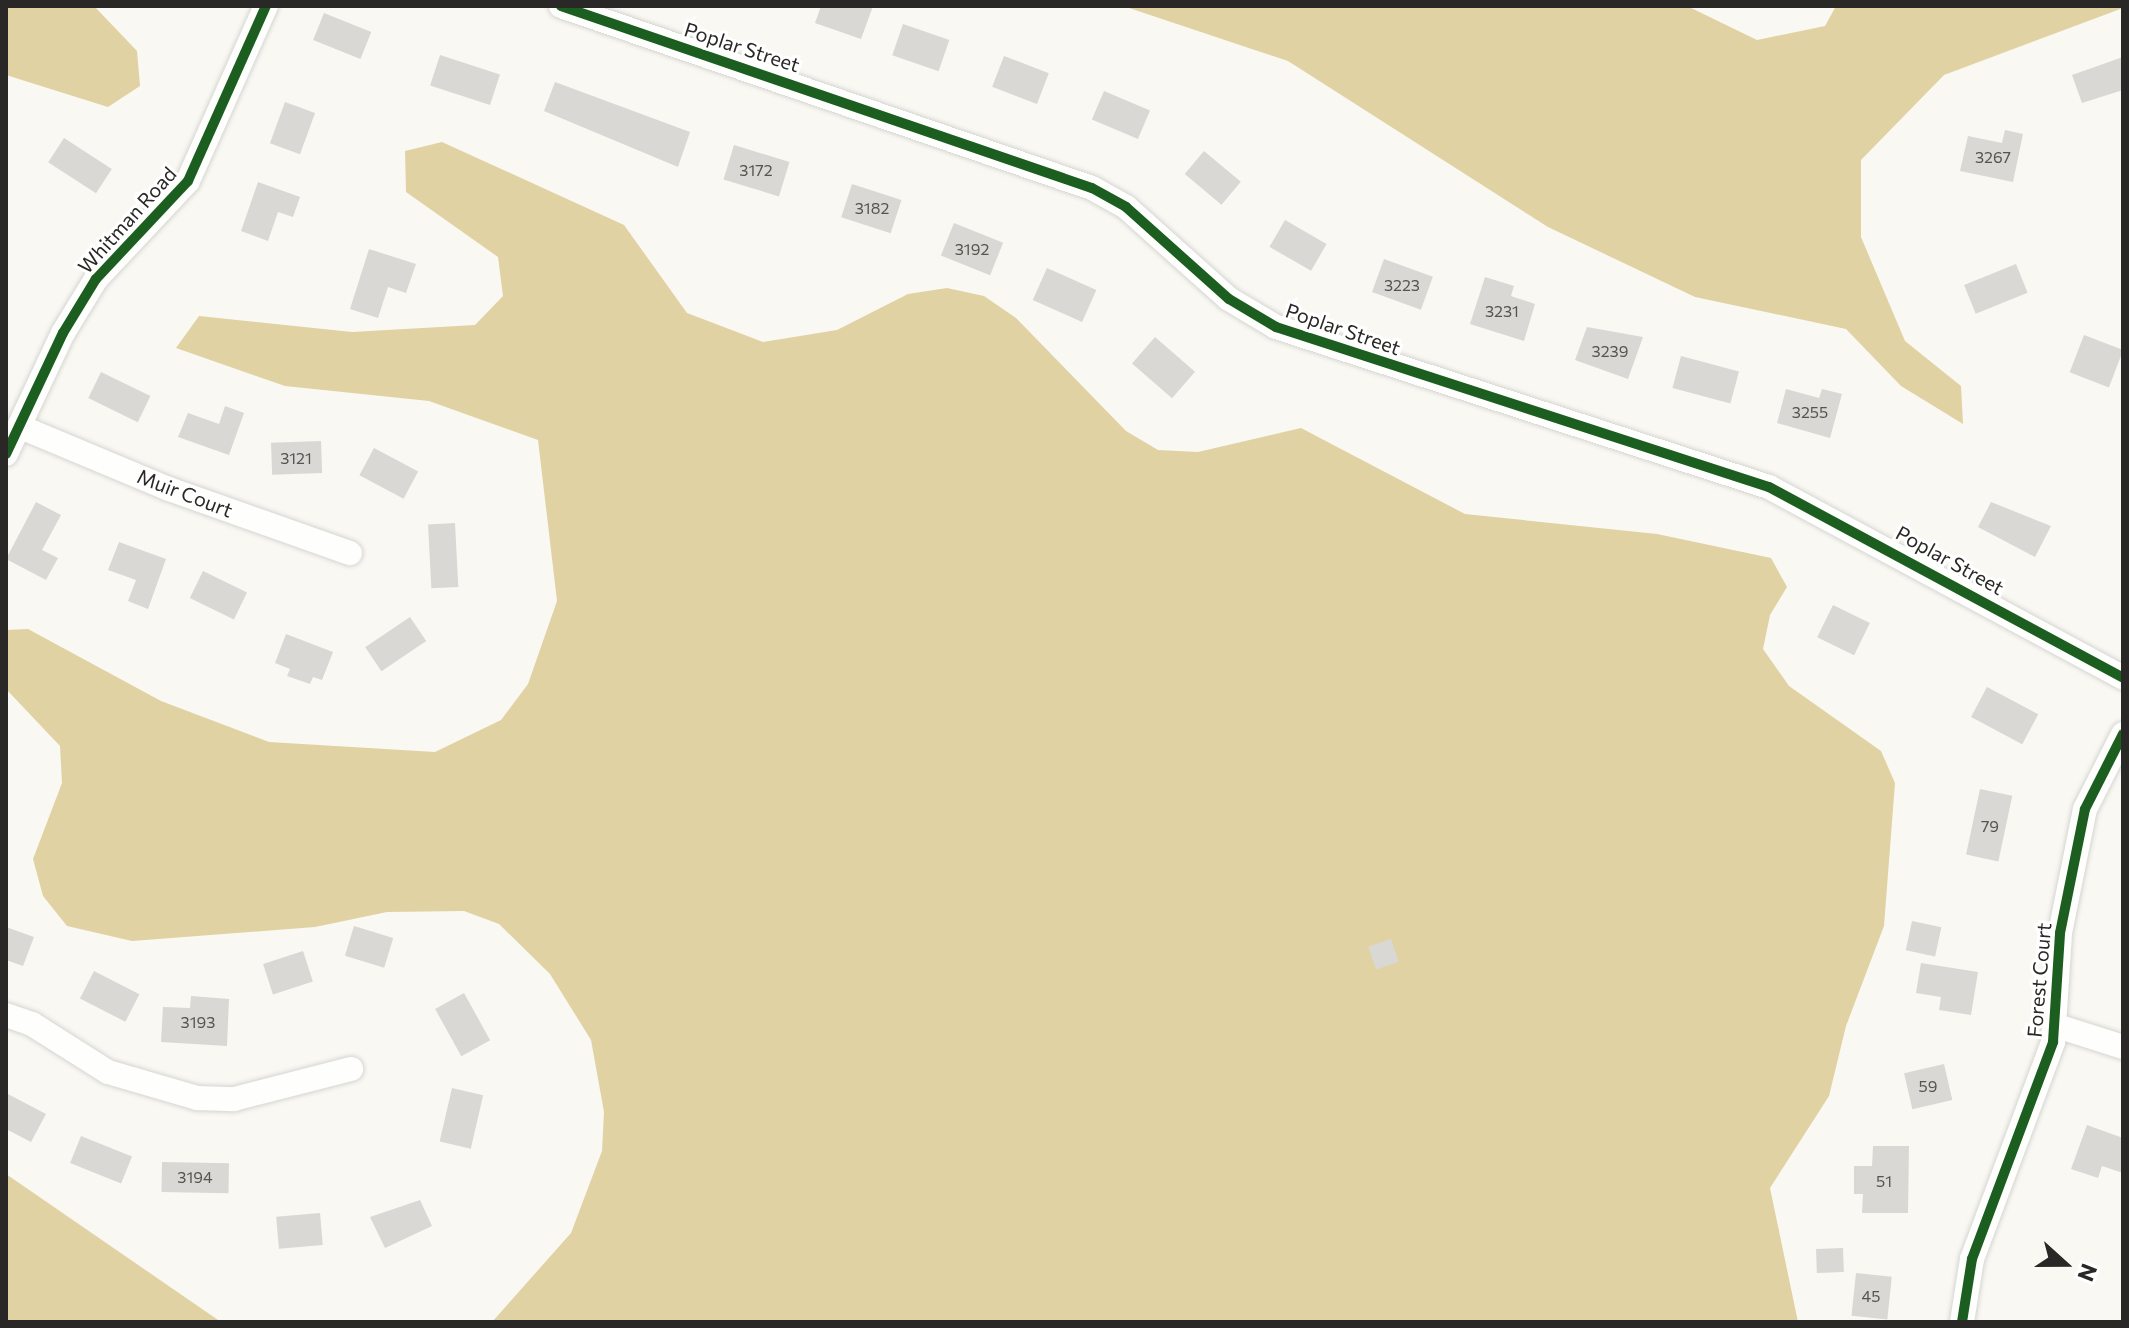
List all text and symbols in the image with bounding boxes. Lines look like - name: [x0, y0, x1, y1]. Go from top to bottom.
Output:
- street label: Poplar Street: [681, 17, 803, 77]
- house number: 3267: [1975, 147, 2011, 167]
- house number: 3172: [739, 160, 773, 180]
- street label: Whitman Road: [73, 162, 181, 278]
- house number: 3182: [855, 198, 889, 218]
- house number: 3192: [955, 239, 989, 259]
- house number: 3223: [1384, 275, 1420, 295]
- street label: Poplar Street: [1282, 298, 1404, 360]
- house number: 3231: [1485, 301, 1519, 321]
- house number: 3239: [1592, 341, 1628, 361]
- house number: 3255: [1792, 402, 1828, 422]
- house number: 3121: [280, 448, 312, 468]
- street label: Muir Court: [134, 464, 236, 522]
- street label: Poplar Street: [1892, 520, 2008, 600]
- house number: 79: [1981, 816, 1999, 836]
- street label: Forest Court: [2022, 922, 2056, 1038]
- house number: 3193: [181, 1012, 215, 1032]
- house number: 59: [1919, 1076, 1937, 1096]
- house number: 3194: [177, 1167, 213, 1187]
- house number: 51: [1876, 1171, 1892, 1191]
- north arrow: [2025, 1224, 2105, 1304]
- text: N: [2072, 1260, 2103, 1285]
- house number: 45: [1862, 1286, 1880, 1306]

